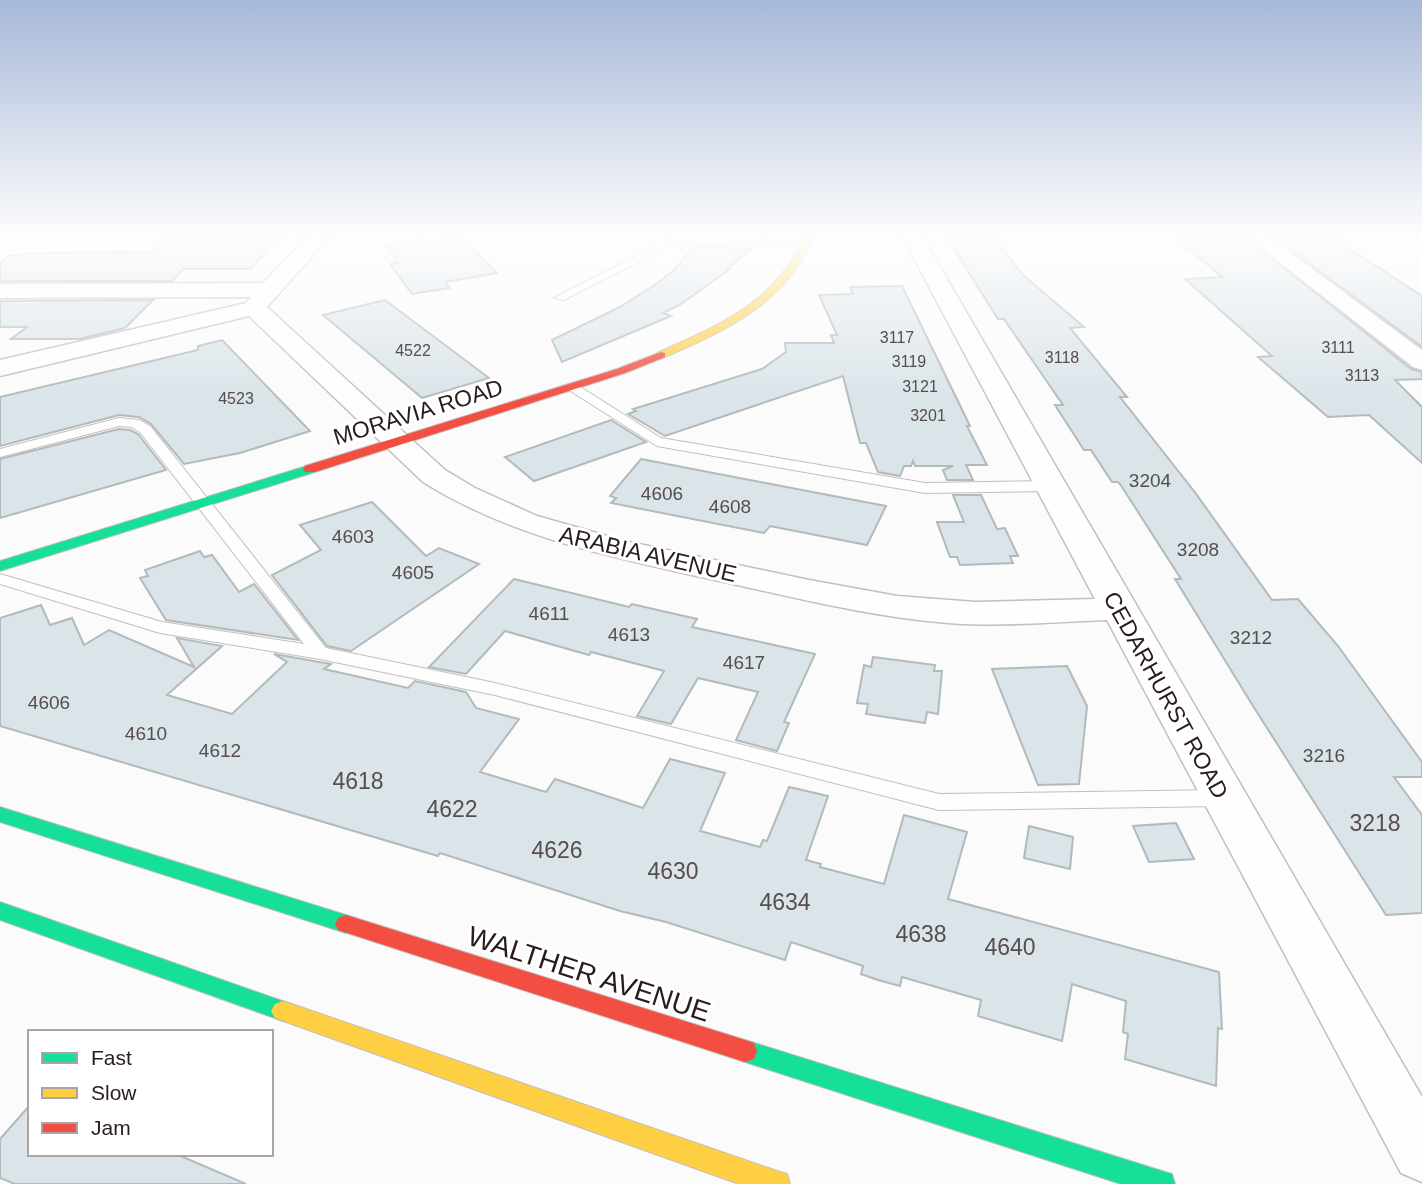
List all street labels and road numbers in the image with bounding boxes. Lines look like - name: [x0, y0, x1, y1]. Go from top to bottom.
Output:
- street label: MORAVIA ROAD: [330, 374, 506, 450]
- street label: ARABIA AVENUE: [557, 521, 739, 587]
- street label: CEDARHURST ROAD: [1098, 587, 1234, 803]
- street label: WALTHER AVENUE: [464, 920, 714, 1028]

